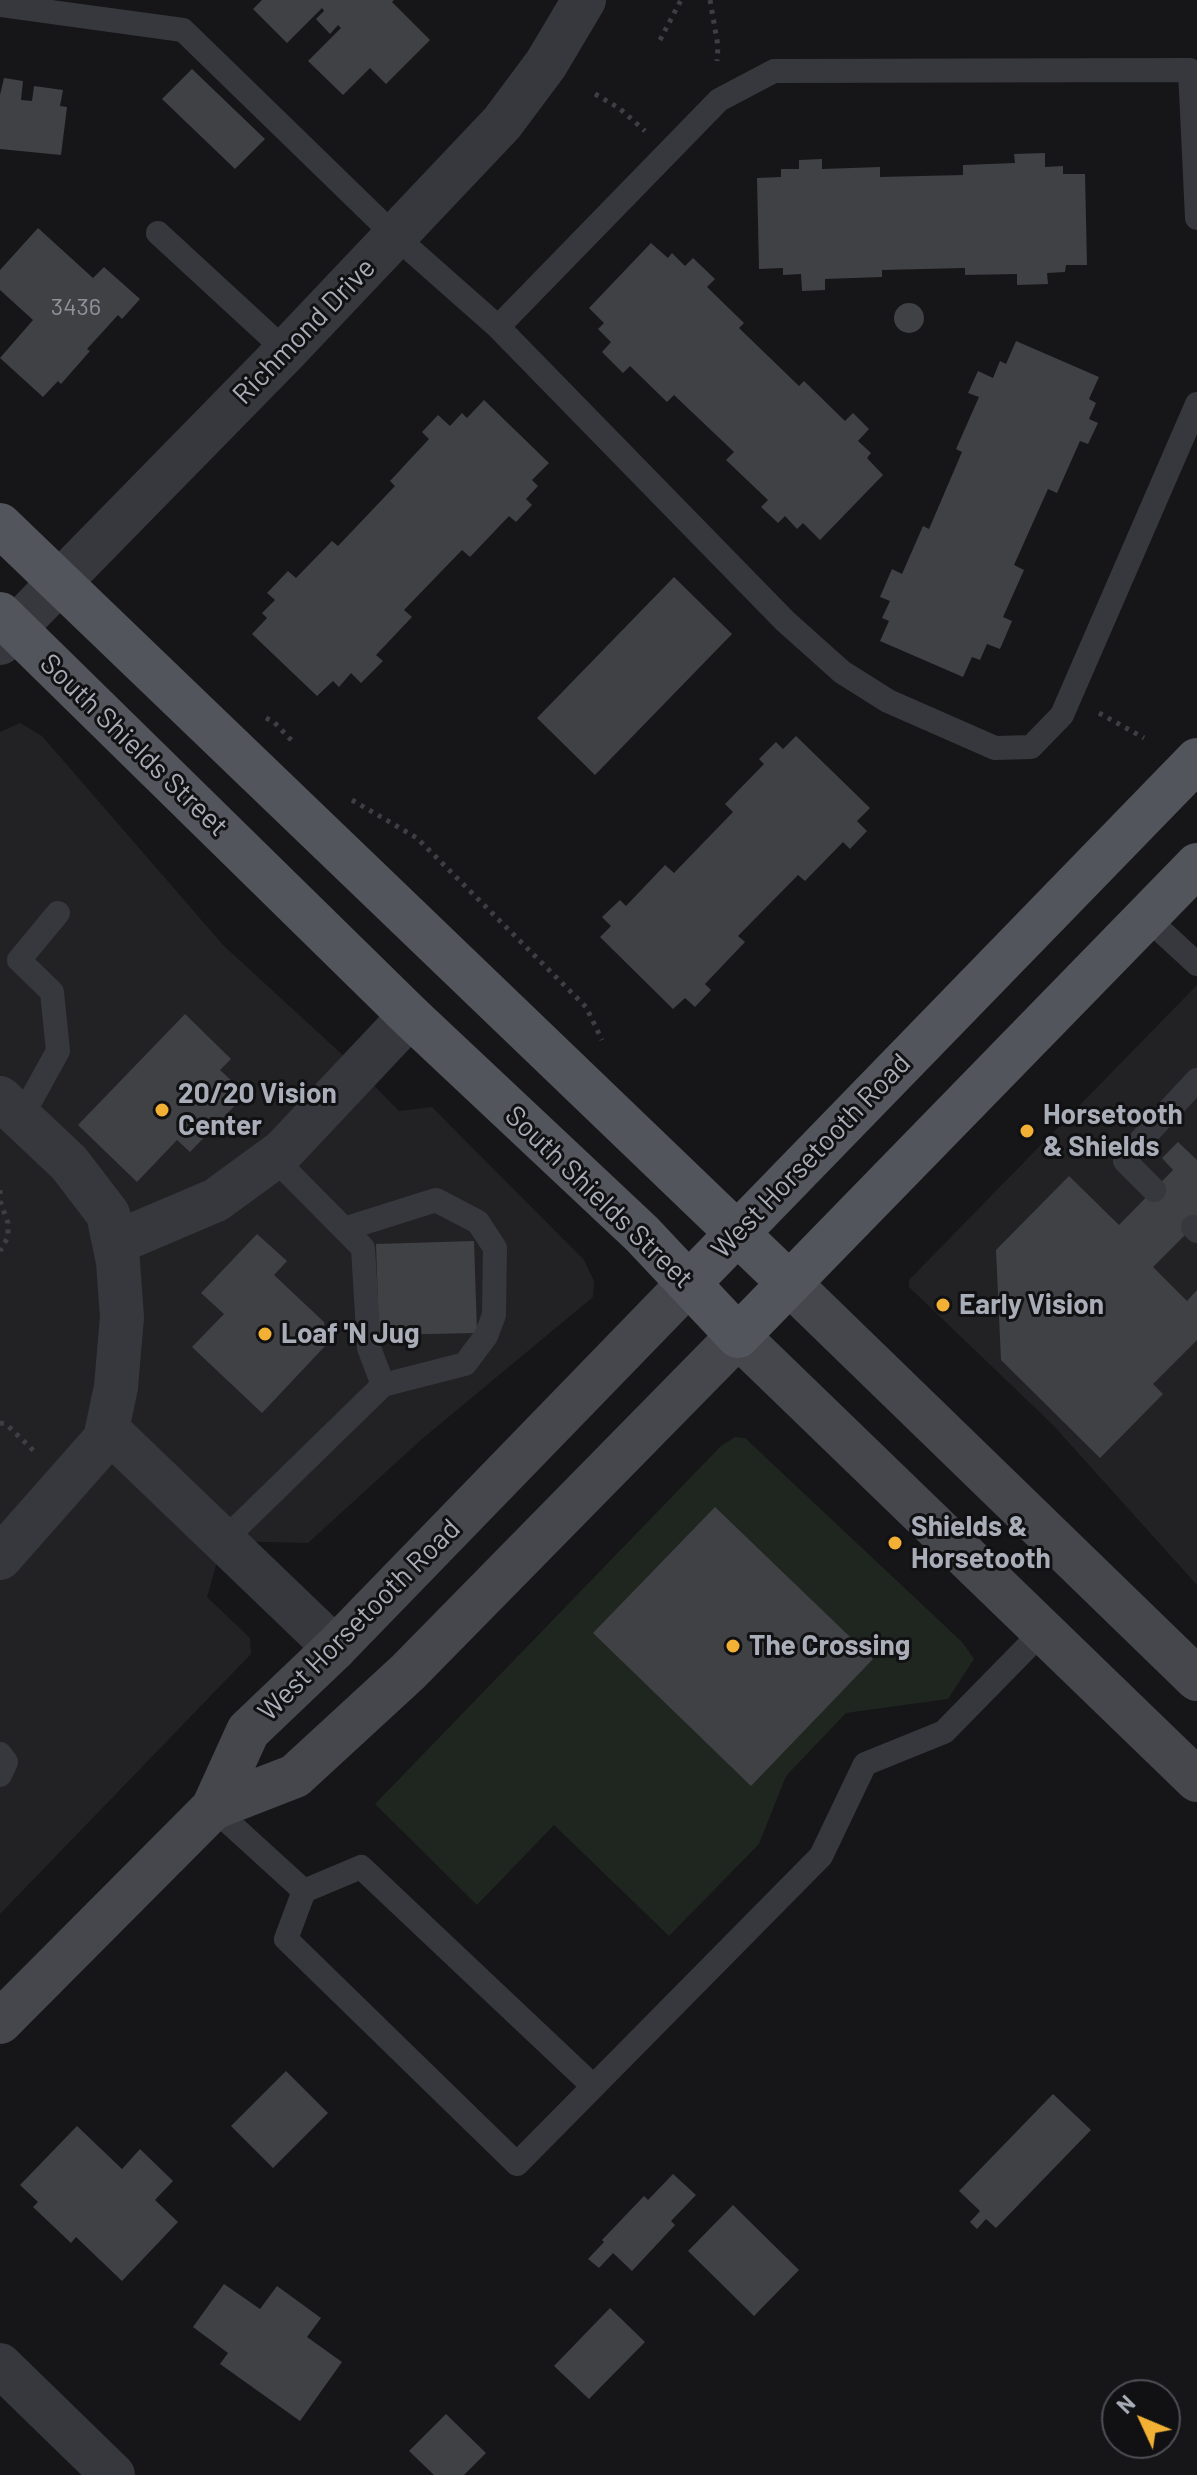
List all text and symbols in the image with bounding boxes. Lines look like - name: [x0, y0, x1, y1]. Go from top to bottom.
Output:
- street label: Richmond Drive: [226, 251, 382, 411]
- house number: 3436: [51, 293, 101, 321]
- street label: South Shields Street: [33, 647, 235, 843]
- street label: West Horsetooth Road: [704, 1047, 918, 1265]
- place label: 20/20 Vision Center: [178, 1077, 337, 1143]
- place label: Horsetooth & Shields: [1043, 1098, 1183, 1164]
- street label: South Shields Street: [498, 1099, 700, 1295]
- marker: 20/20 Vision Center: [153, 1101, 171, 1119]
- marker: Horsetooth & Shields: [1018, 1122, 1036, 1140]
- place label: Early Vision: [959, 1288, 1104, 1322]
- marker: Early Vision: [934, 1296, 952, 1314]
- place label: Loaf 'N Jug: [281, 1317, 420, 1351]
- marker: Loaf 'N Jug: [256, 1325, 274, 1343]
- place label: Shields & Horsetooth: [911, 1510, 1051, 1576]
- street label: West Horsetooth Road: [251, 1512, 467, 1728]
- marker: Shields & Horsetooth: [886, 1534, 904, 1552]
- place label: The Crossing: [749, 1629, 910, 1663]
- marker: The Crossing: [724, 1637, 742, 1655]
- north arrow: [1101, 2379, 1181, 2459]
- text: N: [1111, 2389, 1140, 2418]

